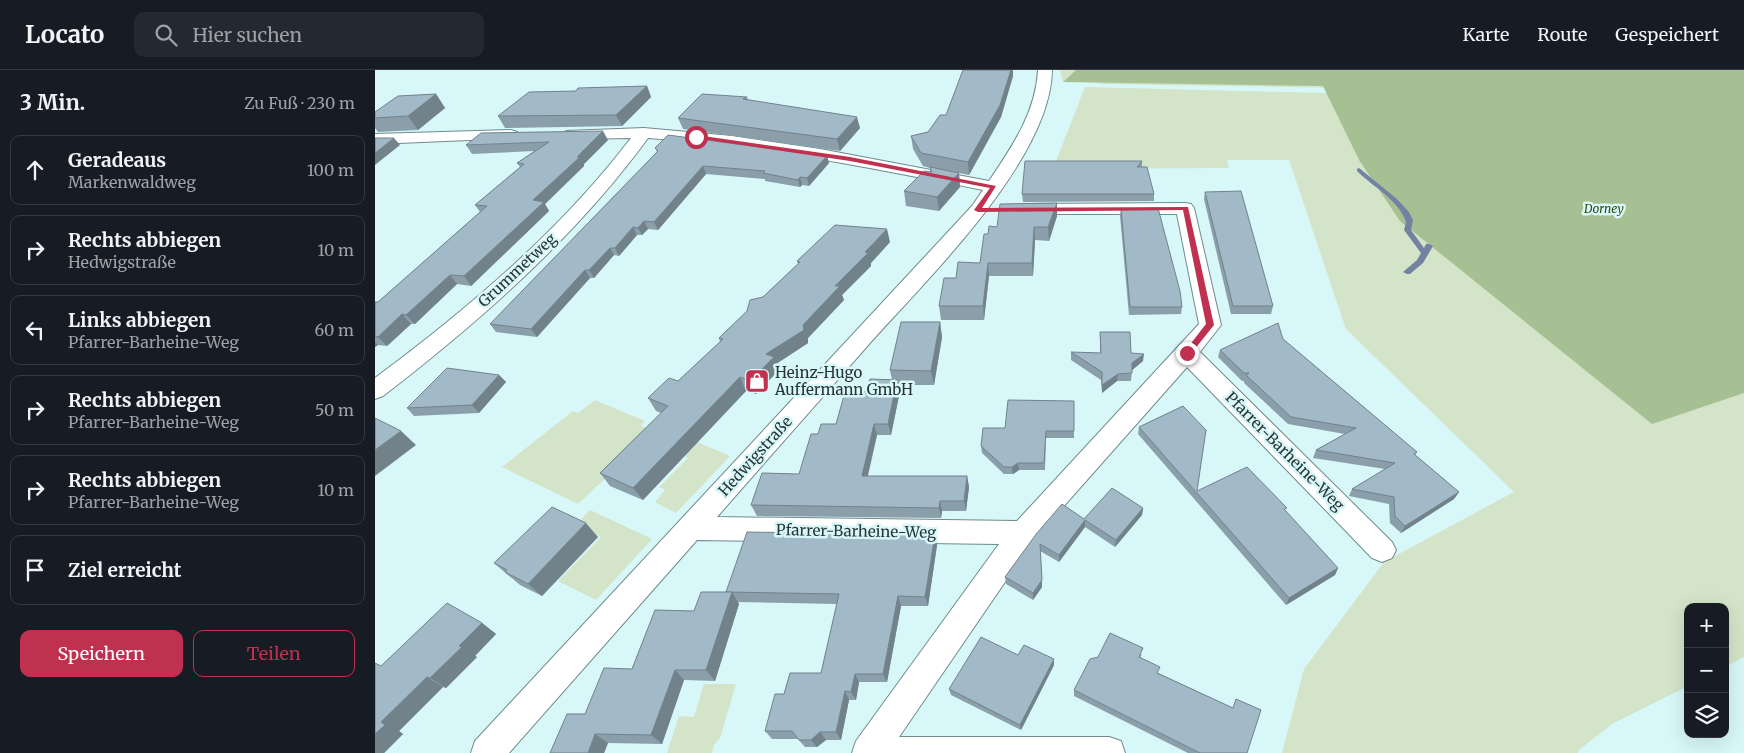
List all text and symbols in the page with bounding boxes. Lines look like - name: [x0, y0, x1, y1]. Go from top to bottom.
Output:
- search box: [134, 12, 484, 57]
- text: Locato: [25, 19, 104, 50]
- icon: search: [152, 21, 180, 49]
- text: Hier suchen: [192, 23, 302, 47]
- text: Karte: [1463, 23, 1509, 46]
- text: Route: [1537, 23, 1587, 46]
- text: Gespeichert: [1615, 23, 1719, 46]
- text: 3 Min.: [20, 89, 85, 116]
- text: Zu Fuß · 230 m: [244, 93, 355, 113]
- route start: [685, 126, 708, 149]
- text: Geradeaus: [68, 148, 166, 172]
- icon: ahead: [21, 156, 49, 184]
- text: 100 m: [307, 160, 354, 180]
- text: Markenwaldweg: [68, 172, 196, 192]
- park label: Dorney: [1583, 201, 1624, 216]
- text: Rechts abbiegen: [68, 228, 221, 252]
- street label: Grummetweg: [474, 229, 560, 311]
- icon: right: [21, 236, 49, 264]
- text: 10 m: [317, 240, 354, 260]
- text: Hedwigstraße: [68, 252, 176, 272]
- text: Links abbiegen: [68, 308, 211, 332]
- icon: left: [21, 316, 49, 344]
- text: 60 m: [314, 320, 354, 340]
- text: Pfarrer-Barheine-Weg: [68, 332, 239, 352]
- route end: [1176, 342, 1199, 365]
- place label: Heinz-Hugo Auffermann GmbH: [774, 363, 913, 399]
- shop icon: Heinz-Hugo Auffermann GmbH: [744, 368, 770, 394]
- text: Rechts abbiegen: [68, 388, 221, 412]
- street label: Pfarrer-Barheine-Weg: [1222, 388, 1348, 514]
- icon: right: [21, 396, 49, 424]
- text: 50 m: [315, 400, 354, 420]
- text: Pfarrer-Barheine-Weg: [68, 412, 239, 432]
- street label: Hedwigstraße: [714, 412, 796, 500]
- text: Rechts abbiegen: [68, 468, 221, 492]
- icon: right: [21, 476, 49, 504]
- text: 10 m: [317, 480, 354, 500]
- text: Pfarrer-Barheine-Weg: [68, 492, 239, 512]
- street label: Pfarrer-Barheine-Weg: [776, 520, 936, 542]
- icon: arrive: [21, 556, 49, 584]
- text: Ziel erreicht: [68, 558, 181, 582]
- map controls: [1684, 603, 1729, 738]
- button: +: [1684, 603, 1729, 648]
- button: Speichern: [20, 630, 183, 677]
- button: Teilen: [193, 630, 355, 677]
- button: −: [1684, 648, 1729, 693]
- button: layers: [1684, 693, 1729, 738]

